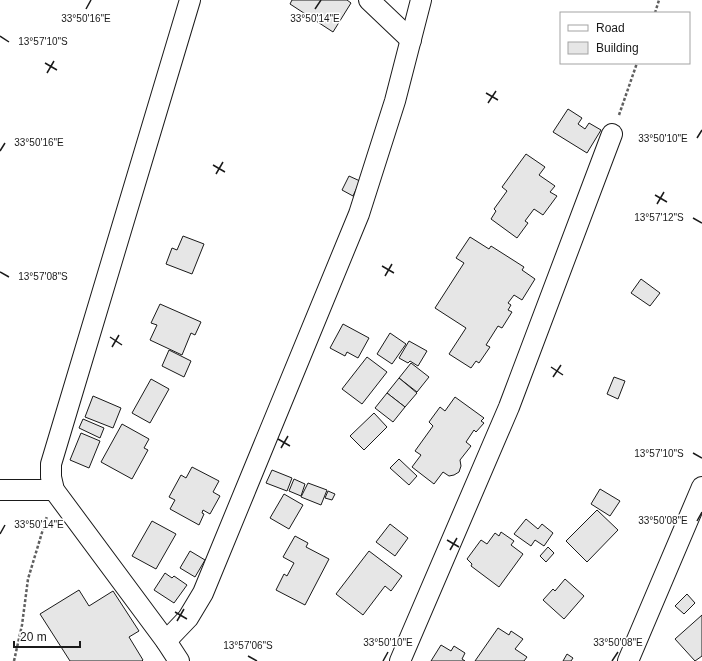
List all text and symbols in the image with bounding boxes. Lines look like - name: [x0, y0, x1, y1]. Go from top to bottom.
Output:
- legend: [560, 12, 690, 64]
- text: 33°50'16"E: [61, 13, 111, 24]
- text: 33°50'14"E: [290, 13, 340, 24]
- text: Road: [596, 21, 625, 35]
- text: 13°57'10"S: [18, 36, 68, 47]
- text: Building: [596, 41, 639, 55]
- text: 33°50'10"E: [638, 133, 688, 144]
- text: 33°50'16"E: [14, 137, 64, 148]
- text: 13°57'12"S: [634, 212, 684, 223]
- text: 13°57'08"S: [18, 271, 68, 282]
- text: 13°57'10"S: [634, 448, 684, 459]
- text: 33°50'08"E: [638, 515, 688, 526]
- text: 33°50'14"E: [14, 519, 64, 530]
- scale bar: [14, 623, 80, 649]
- text: 20 m: [20, 630, 47, 644]
- text: 33°50'10"E: [363, 637, 413, 648]
- text: 33°50'08"E: [593, 637, 643, 648]
- text: 13°57'06"S: [223, 640, 273, 651]

